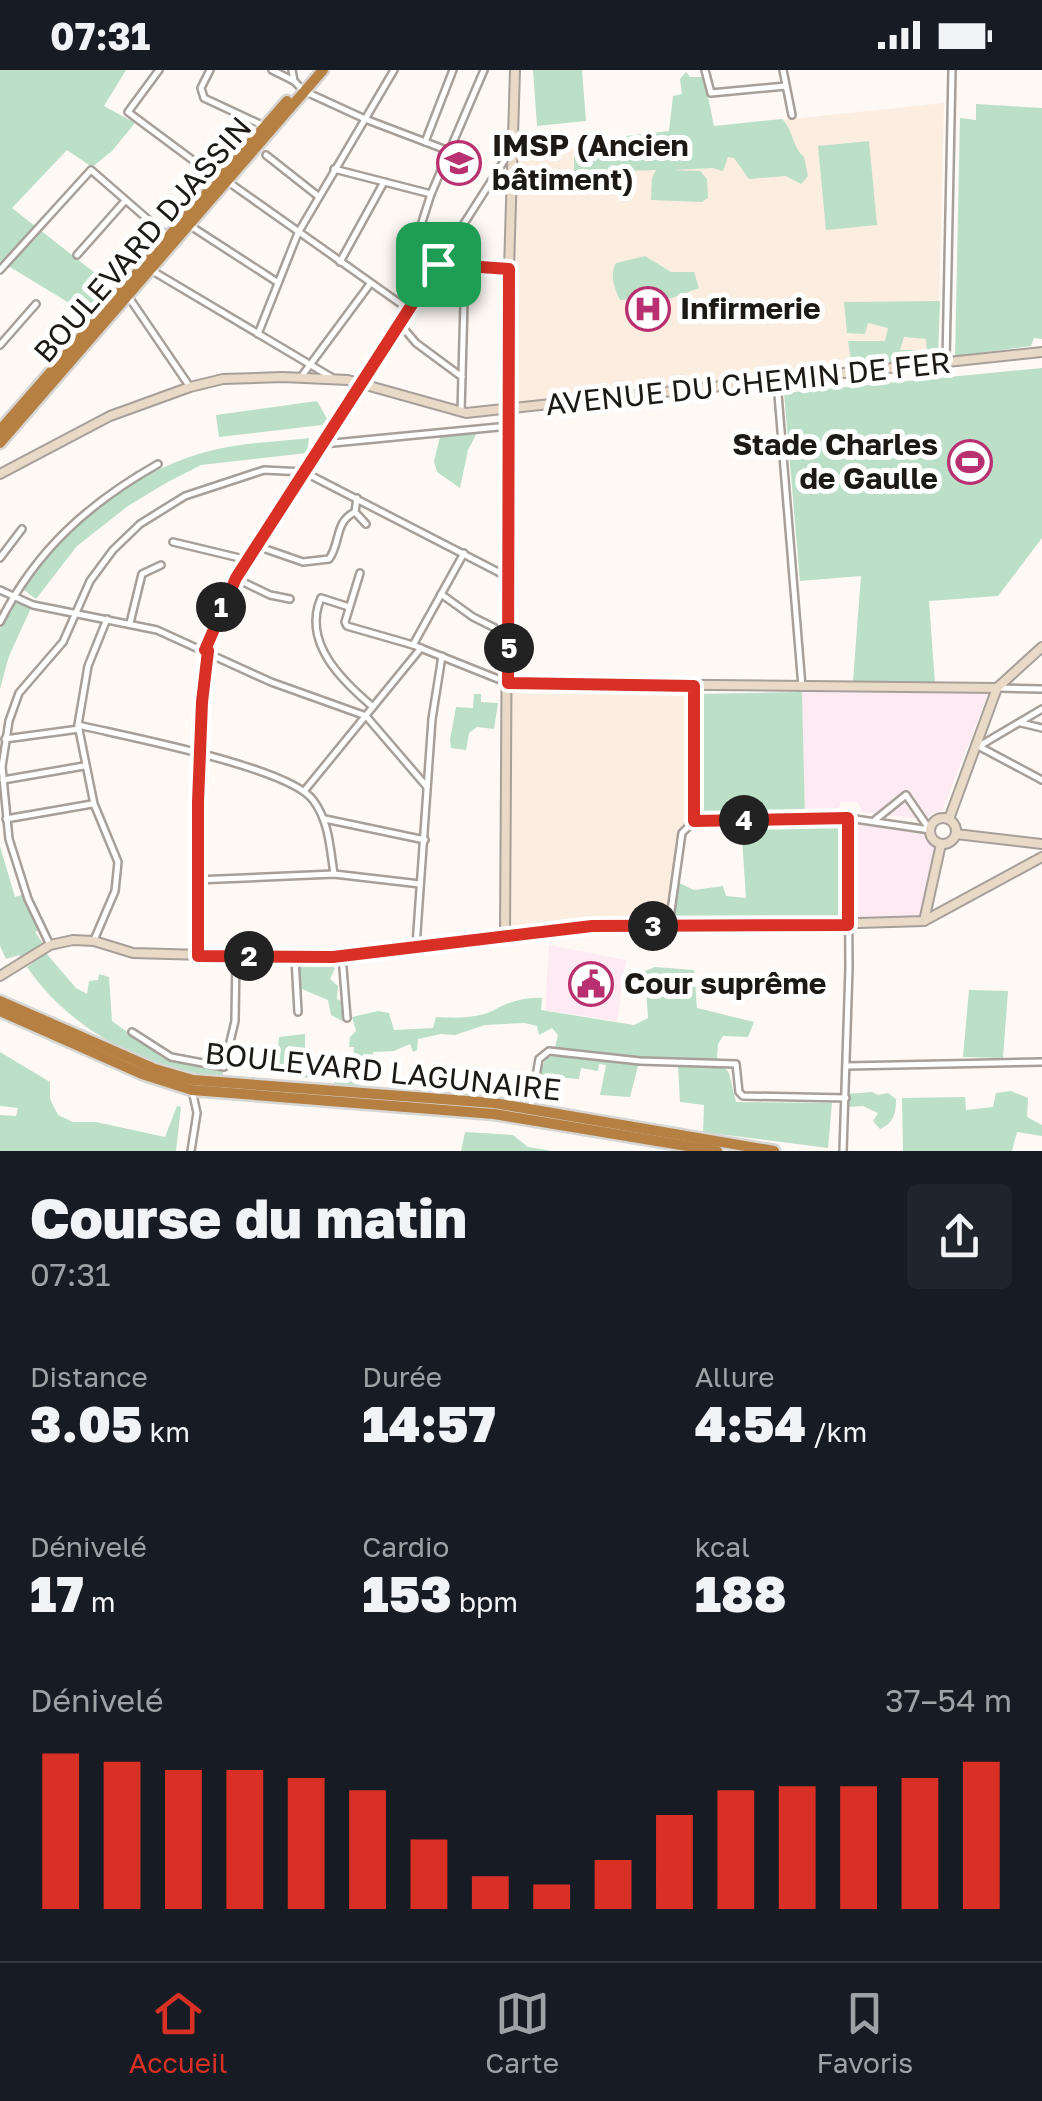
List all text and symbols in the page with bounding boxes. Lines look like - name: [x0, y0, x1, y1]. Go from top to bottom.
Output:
- text: 07:31: [50, 13, 150, 58]
- street label: BOULEVARD DJASSIN: [26, 109, 259, 369]
- place label: IMSP (Ancien bâtiment): [492, 127, 689, 197]
- school or university icon: IMSP (Ancien bâtiment): [436, 140, 482, 186]
- pin: [396, 222, 481, 307]
- icon: arrive: [411, 237, 466, 292]
- hospital icon: Infirmerie: [625, 286, 671, 332]
- place label: Infirmerie: [680, 290, 821, 326]
- street label: AVENUE DU CHEMIN DE FER: [544, 344, 952, 422]
- place label: Stade Charles de Gaulle: [732, 426, 938, 496]
- sports icon: Stade Charles de Gaulle: [947, 439, 993, 485]
- pin: 1: [196, 582, 246, 632]
- text: 1: [214, 590, 228, 623]
- pin: 5: [484, 623, 534, 673]
- text: 5: [500, 631, 518, 664]
- pin: 4: [719, 795, 769, 845]
- text: 4: [735, 803, 753, 836]
- pin: 3: [628, 901, 678, 951]
- text: 3: [644, 909, 662, 942]
- pin: 2: [224, 931, 274, 981]
- text: 2: [240, 939, 258, 972]
- public building icon: Cour suprême: [568, 961, 614, 1007]
- place label: Cour suprême: [624, 965, 826, 1001]
- street label: BOULEVARD LAGUNAIRE: [203, 1034, 563, 1108]
- text: Course du matin: [30, 1184, 467, 1250]
- button: share: [907, 1184, 1012, 1289]
- text: 07:31: [30, 1255, 111, 1293]
- text: Distance: [30, 1360, 148, 1393]
- text: Durée: [362, 1360, 442, 1393]
- text: Allure: [695, 1360, 775, 1393]
- text: 3.05: [30, 1393, 143, 1453]
- text: 14:57: [362, 1393, 496, 1453]
- text: 4:54: [695, 1393, 806, 1453]
- text: km: [143, 1415, 190, 1448]
- text: /km: [806, 1415, 867, 1448]
- text: Dénivelé: [30, 1530, 147, 1563]
- text: Cardio: [362, 1530, 449, 1563]
- text: kcal: [695, 1530, 750, 1563]
- text: 17: [30, 1563, 84, 1623]
- text: 153: [362, 1563, 452, 1623]
- text: 188: [695, 1563, 787, 1623]
- text: m: [84, 1585, 116, 1618]
- text: bpm: [452, 1585, 518, 1618]
- text: Dénivelé: [30, 1681, 164, 1719]
- text: 37–54 m: [885, 1681, 1012, 1719]
- tab: Accueil: [129, 1986, 227, 2079]
- tab: Carte: [485, 1986, 559, 2079]
- tab: Favoris: [817, 1986, 913, 2079]

